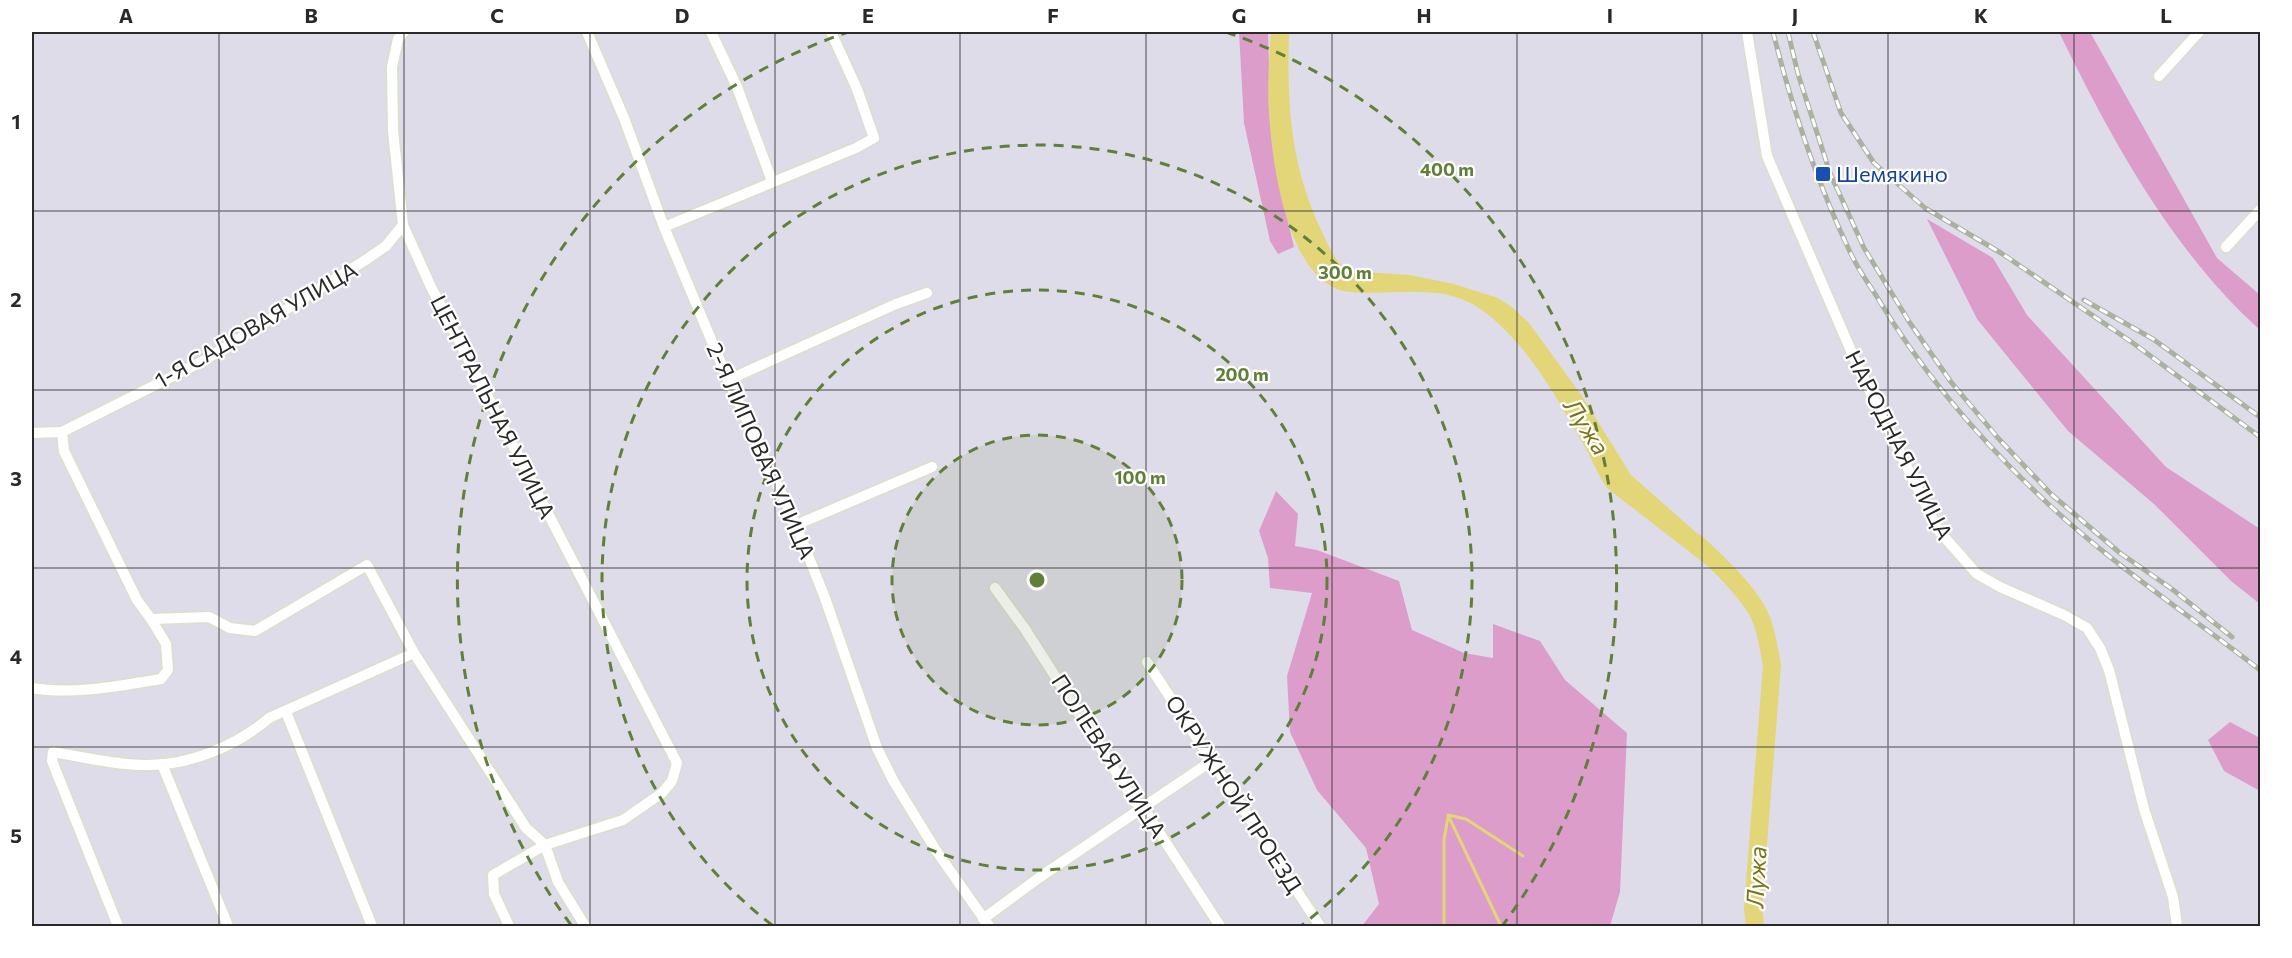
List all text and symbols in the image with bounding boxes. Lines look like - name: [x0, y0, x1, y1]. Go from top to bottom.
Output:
- text: A: [119, 3, 133, 27]
- text: B: [304, 3, 318, 27]
- text: C: [490, 3, 504, 27]
- text: D: [675, 3, 689, 27]
- text: E: [862, 3, 874, 27]
- text: F: [1047, 3, 1059, 27]
- text: G: [1232, 3, 1246, 27]
- text: H: [1417, 3, 1432, 27]
- text: I: [1607, 3, 1613, 27]
- text: J: [1792, 3, 1798, 27]
- text: K: [1974, 3, 1988, 27]
- text: L: [2160, 3, 2172, 27]
- text: 1: [11, 109, 21, 133]
- text: 400 m: [1420, 158, 1474, 180]
- place label: Шемякино: [1836, 160, 1948, 187]
- marker: Шемякино: [1814, 165, 1832, 183]
- street label: 1-Я САДОВАЯ УЛИЦА: [150, 256, 362, 394]
- text: 300 m: [1318, 261, 1372, 283]
- text: 2: [10, 287, 22, 311]
- street label: ЦЕНТРАЛЬНАЯ УЛИЦА: [425, 291, 562, 523]
- street label: 2-Я ЛИПОВАЯ УЛИЦА: [702, 338, 821, 563]
- street label: НАРОДНАЯ УЛИЦА: [1840, 346, 1959, 544]
- text: 200 m: [1215, 363, 1269, 385]
- water label: Лужа: [1558, 392, 1616, 460]
- text: 3: [10, 466, 22, 490]
- text: 100 m: [1114, 466, 1166, 488]
- centre of rings: [1027, 570, 1047, 590]
- text: 4: [10, 644, 22, 668]
- street label: ПОЛЕВАЯ УЛИЦА: [1046, 669, 1172, 843]
- street label: ОКРУЖНОЙ ПРОЕЗД: [1160, 690, 1308, 898]
- text: 5: [10, 823, 22, 847]
- water label: Лужа: [1739, 845, 1772, 910]

